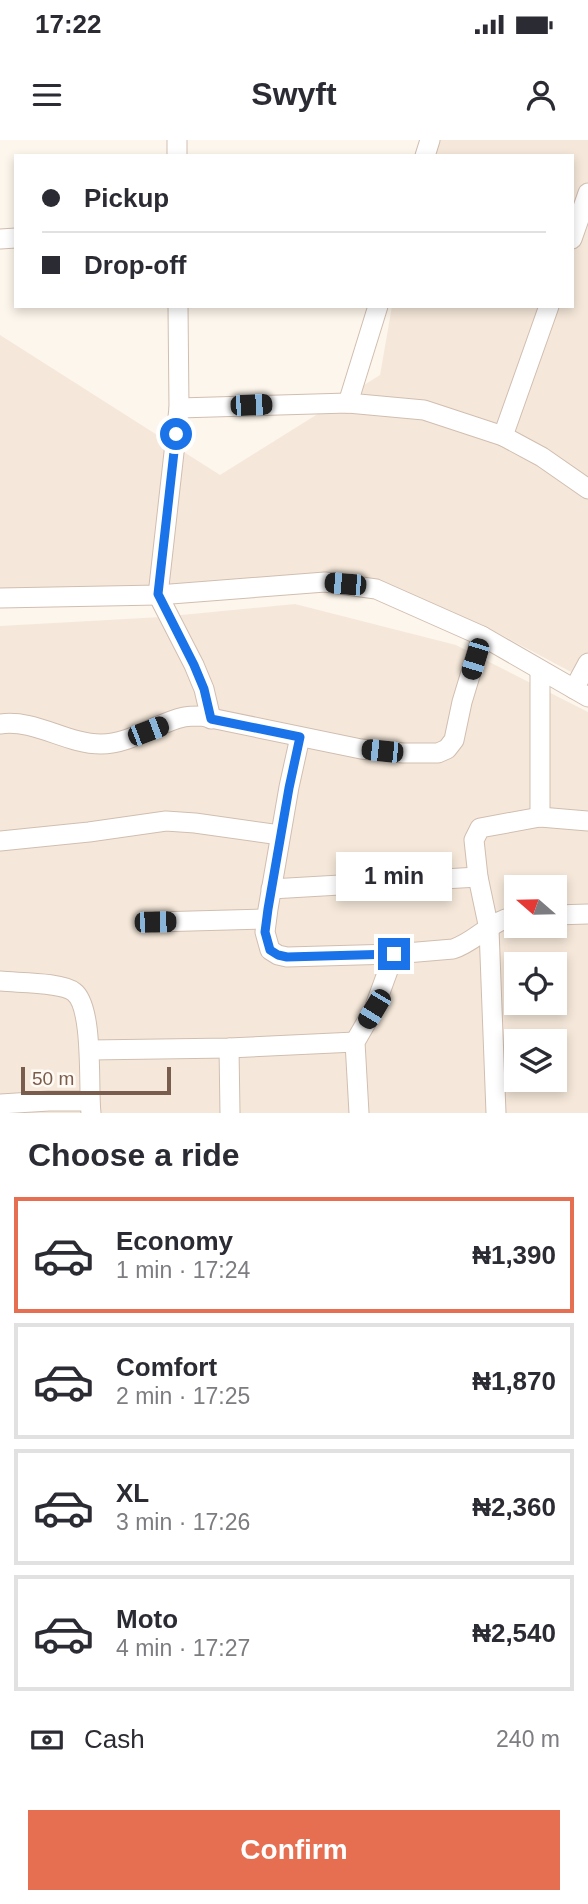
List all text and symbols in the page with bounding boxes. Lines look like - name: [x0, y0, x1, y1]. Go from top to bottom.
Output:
- text: 17:22: [35, 9, 102, 39]
- icon: menu: [28, 76, 66, 114]
- text: Swyft: [251, 76, 337, 112]
- icon: person: [522, 76, 560, 114]
- text: Pickup: [84, 183, 169, 213]
- text: Drop-off: [84, 250, 187, 280]
- car: [230, 394, 273, 416]
- route start: [160, 418, 192, 450]
- car: [324, 572, 367, 596]
- car: [459, 636, 492, 682]
- car: [125, 714, 172, 748]
- car: [361, 738, 404, 764]
- callout: 1 min: [336, 852, 452, 902]
- text: 1 min: [364, 863, 424, 889]
- north arrow: [504, 875, 567, 938]
- map controls: [504, 875, 567, 1092]
- car: [134, 911, 177, 933]
- route end: [378, 938, 410, 970]
- button: locate: [504, 952, 567, 1015]
- car: [355, 986, 394, 1032]
- button: layers: [504, 1029, 567, 1092]
- scale bar: [21, 1064, 172, 1096]
- text: 50 m: [32, 1068, 74, 1089]
- text: Choose a ride: [28, 1137, 240, 1173]
- icon: car: [32, 1224, 95, 1287]
- text: Economy: [116, 1226, 233, 1256]
- text: ₦1,390: [472, 1240, 556, 1270]
- text: 1 min · 17:24: [116, 1257, 250, 1283]
- icon: car: [32, 1350, 95, 1413]
- text: Comfort: [116, 1352, 217, 1382]
- text: ₦1,870: [472, 1366, 556, 1396]
- text: 2 min · 17:25: [116, 1383, 250, 1409]
- icon: car: [32, 1476, 95, 1539]
- text: XL: [116, 1478, 149, 1508]
- text: ₦2,360: [472, 1492, 556, 1522]
- text: 3 min · 17:26: [116, 1509, 250, 1535]
- icon: car: [32, 1602, 95, 1665]
- text: Moto: [116, 1604, 178, 1634]
- text: ₦2,540: [472, 1618, 556, 1648]
- text: 4 min · 17:27: [116, 1635, 250, 1661]
- icon: cash: [28, 1721, 66, 1759]
- text: Cash: [84, 1724, 145, 1754]
- text: 240 m: [496, 1726, 560, 1752]
- button: Confirm: [28, 1810, 560, 1890]

